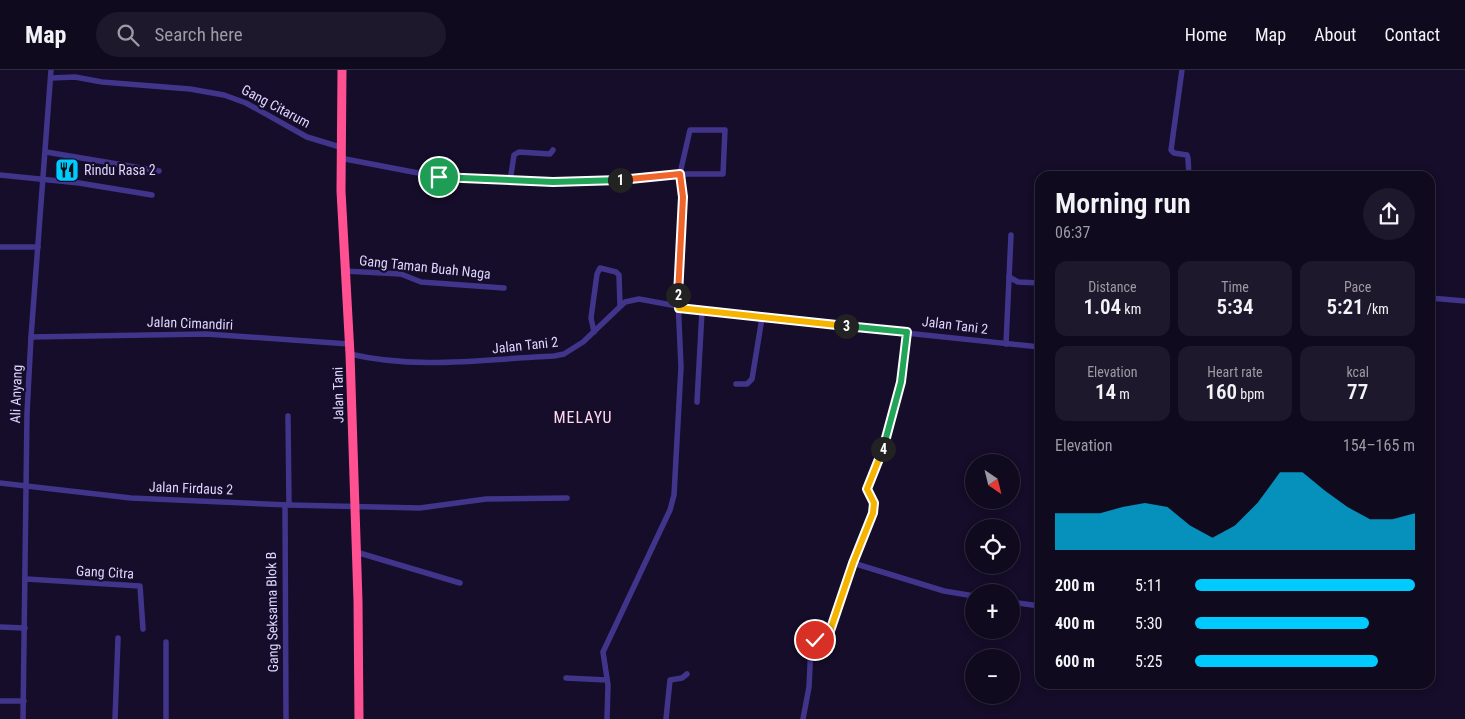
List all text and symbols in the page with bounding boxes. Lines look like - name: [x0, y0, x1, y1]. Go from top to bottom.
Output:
- search box: [96, 12, 446, 57]
- text: Map: [25, 21, 66, 49]
- icon: search: [114, 21, 142, 49]
- text: Search here: [154, 23, 243, 46]
- text: Home: [1185, 24, 1227, 45]
- text: Map: [1255, 24, 1286, 45]
- text: About: [1314, 24, 1356, 45]
- text: Contact: [1384, 24, 1440, 45]
- street label: Gang Citarum: [239, 81, 313, 131]
- pin: [418, 156, 460, 198]
- restaurant icon: Rindu Rasa 2: [54, 157, 80, 183]
- place label: Rindu Rasa 2: [84, 162, 156, 178]
- icon: arrive: [425, 163, 453, 191]
- pin: 1: [608, 168, 632, 192]
- text: 1: [617, 172, 624, 188]
- text: Morning run: [1055, 187, 1191, 220]
- button: share: [1363, 188, 1415, 240]
- text: 06:37: [1055, 223, 1090, 242]
- street label: Gang Taman Buah Naga: [358, 252, 492, 282]
- text: Distance: [1088, 279, 1136, 295]
- text: Time: [1221, 279, 1249, 295]
- text: Pace: [1344, 279, 1371, 295]
- pin: 2: [666, 282, 690, 308]
- text: 2: [675, 287, 682, 303]
- text: 1.04: [1083, 295, 1121, 319]
- text: 5:34: [1216, 295, 1254, 319]
- text: 5:21: [1326, 295, 1364, 319]
- text: km: [1121, 301, 1141, 317]
- text: /km: [1364, 301, 1389, 317]
- street label: Jalan Tani 2: [921, 313, 989, 337]
- street label: Jalan Cimandiri: [147, 314, 233, 332]
- pin: 3: [834, 314, 858, 338]
- text: 3: [843, 318, 850, 334]
- street label: Jalan Tani 2: [491, 334, 559, 356]
- street label: Ali Anyang: [7, 364, 25, 424]
- text: Elevation: [1087, 364, 1138, 380]
- text: Heart rate: [1207, 364, 1263, 380]
- text: kcal: [1346, 364, 1369, 380]
- street label: Jalan Tani: [330, 367, 346, 423]
- text: 14: [1095, 380, 1116, 404]
- text: 160: [1205, 380, 1237, 404]
- text: 77: [1347, 380, 1368, 404]
- text: m: [1116, 386, 1130, 402]
- text: bpm: [1237, 386, 1265, 402]
- district label: MELAYU: [554, 408, 612, 427]
- pin: 4: [870, 436, 896, 462]
- text: Elevation: [1055, 436, 1113, 455]
- text: 154–165 m: [1343, 436, 1415, 455]
- text: 4: [880, 441, 887, 457]
- north arrow: [965, 454, 1020, 509]
- map controls: [965, 454, 1020, 704]
- street label: Jalan Firdaus 2: [149, 479, 234, 497]
- button: locate: [965, 519, 1020, 574]
- street label: Gang Seksama Blok B: [263, 552, 281, 672]
- street label: Gang Citra: [76, 562, 134, 582]
- text: 200 m: [1055, 576, 1095, 595]
- text: 5:11: [1135, 576, 1162, 595]
- button: +: [965, 584, 1020, 639]
- text: 400 m: [1055, 614, 1095, 633]
- text: 5:30: [1135, 614, 1162, 633]
- pin: [794, 619, 836, 661]
- icon: check: [801, 626, 829, 654]
- button: −: [965, 649, 1020, 704]
- text: 600 m: [1055, 652, 1095, 671]
- text: 5:25: [1135, 652, 1162, 671]

